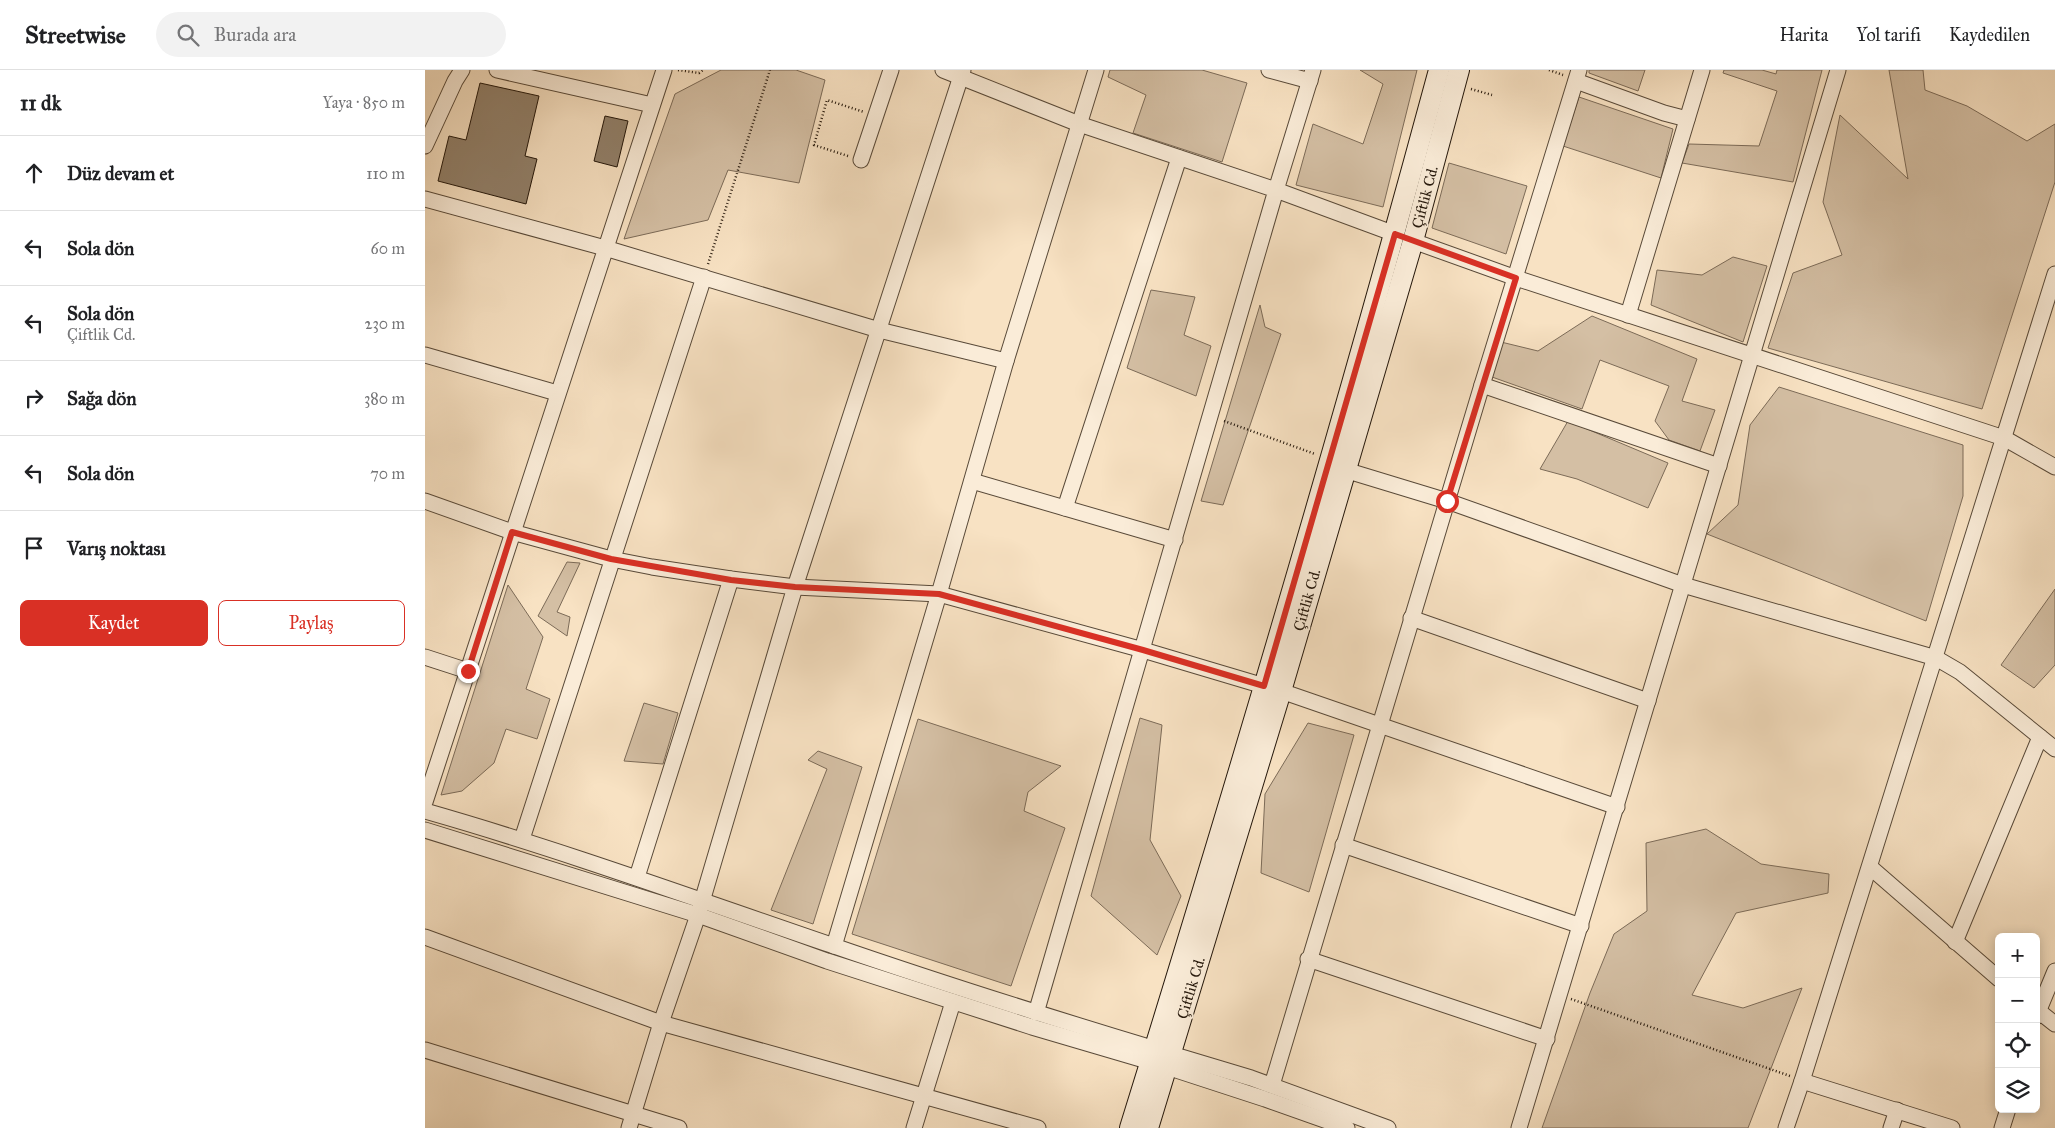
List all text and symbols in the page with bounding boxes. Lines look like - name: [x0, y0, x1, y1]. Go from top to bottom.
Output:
- search box: [156, 12, 506, 57]
- text: Streetwise: [25, 20, 126, 50]
- icon: search: [174, 21, 202, 49]
- text: Burada ara: [214, 23, 296, 46]
- text: Harita: [1779, 24, 1828, 46]
- text: Yol tarifi: [1856, 24, 1921, 46]
- text: Kaydedilen: [1949, 24, 2030, 46]
- text: 11 dk: [20, 90, 61, 116]
- text: Yaya · 850 m: [323, 93, 405, 112]
- icon: ahead: [20, 159, 48, 187]
- text: Düz devam et: [67, 162, 174, 185]
- text: 110 m: [366, 164, 405, 183]
- street label: Çiftlik Cd.: [1408, 164, 1442, 230]
- icon: left: [20, 234, 48, 262]
- text: Sola dön: [67, 237, 134, 260]
- text: 60 m: [371, 239, 405, 258]
- text: Sola dön: [67, 302, 134, 325]
- icon: left: [20, 309, 48, 337]
- text: 230 m: [365, 314, 405, 333]
- text: Çiftlik Cd.: [67, 325, 135, 344]
- icon: right: [20, 384, 48, 412]
- text: Sağa dön: [67, 387, 136, 410]
- text: 380 m: [364, 389, 405, 408]
- icon: left: [20, 459, 48, 487]
- text: Sola dön: [67, 462, 134, 485]
- text: 70 m: [370, 464, 405, 483]
- route start: [1436, 490, 1459, 513]
- icon: arrive: [20, 534, 48, 562]
- text: Varış noktası: [67, 537, 166, 560]
- street label: Çiftlik Cd.: [1290, 567, 1324, 633]
- button: Kaydet: [20, 600, 208, 646]
- button: Paylaş: [218, 600, 405, 646]
- route end: [457, 660, 480, 683]
- map controls: [1995, 933, 2040, 1113]
- button: +: [1995, 933, 2040, 978]
- street label: Çiftlik Cd.: [1173, 955, 1209, 1021]
- button: −: [1995, 978, 2040, 1023]
- button: locate: [1995, 1023, 2040, 1068]
- button: layers: [1995, 1068, 2040, 1113]

